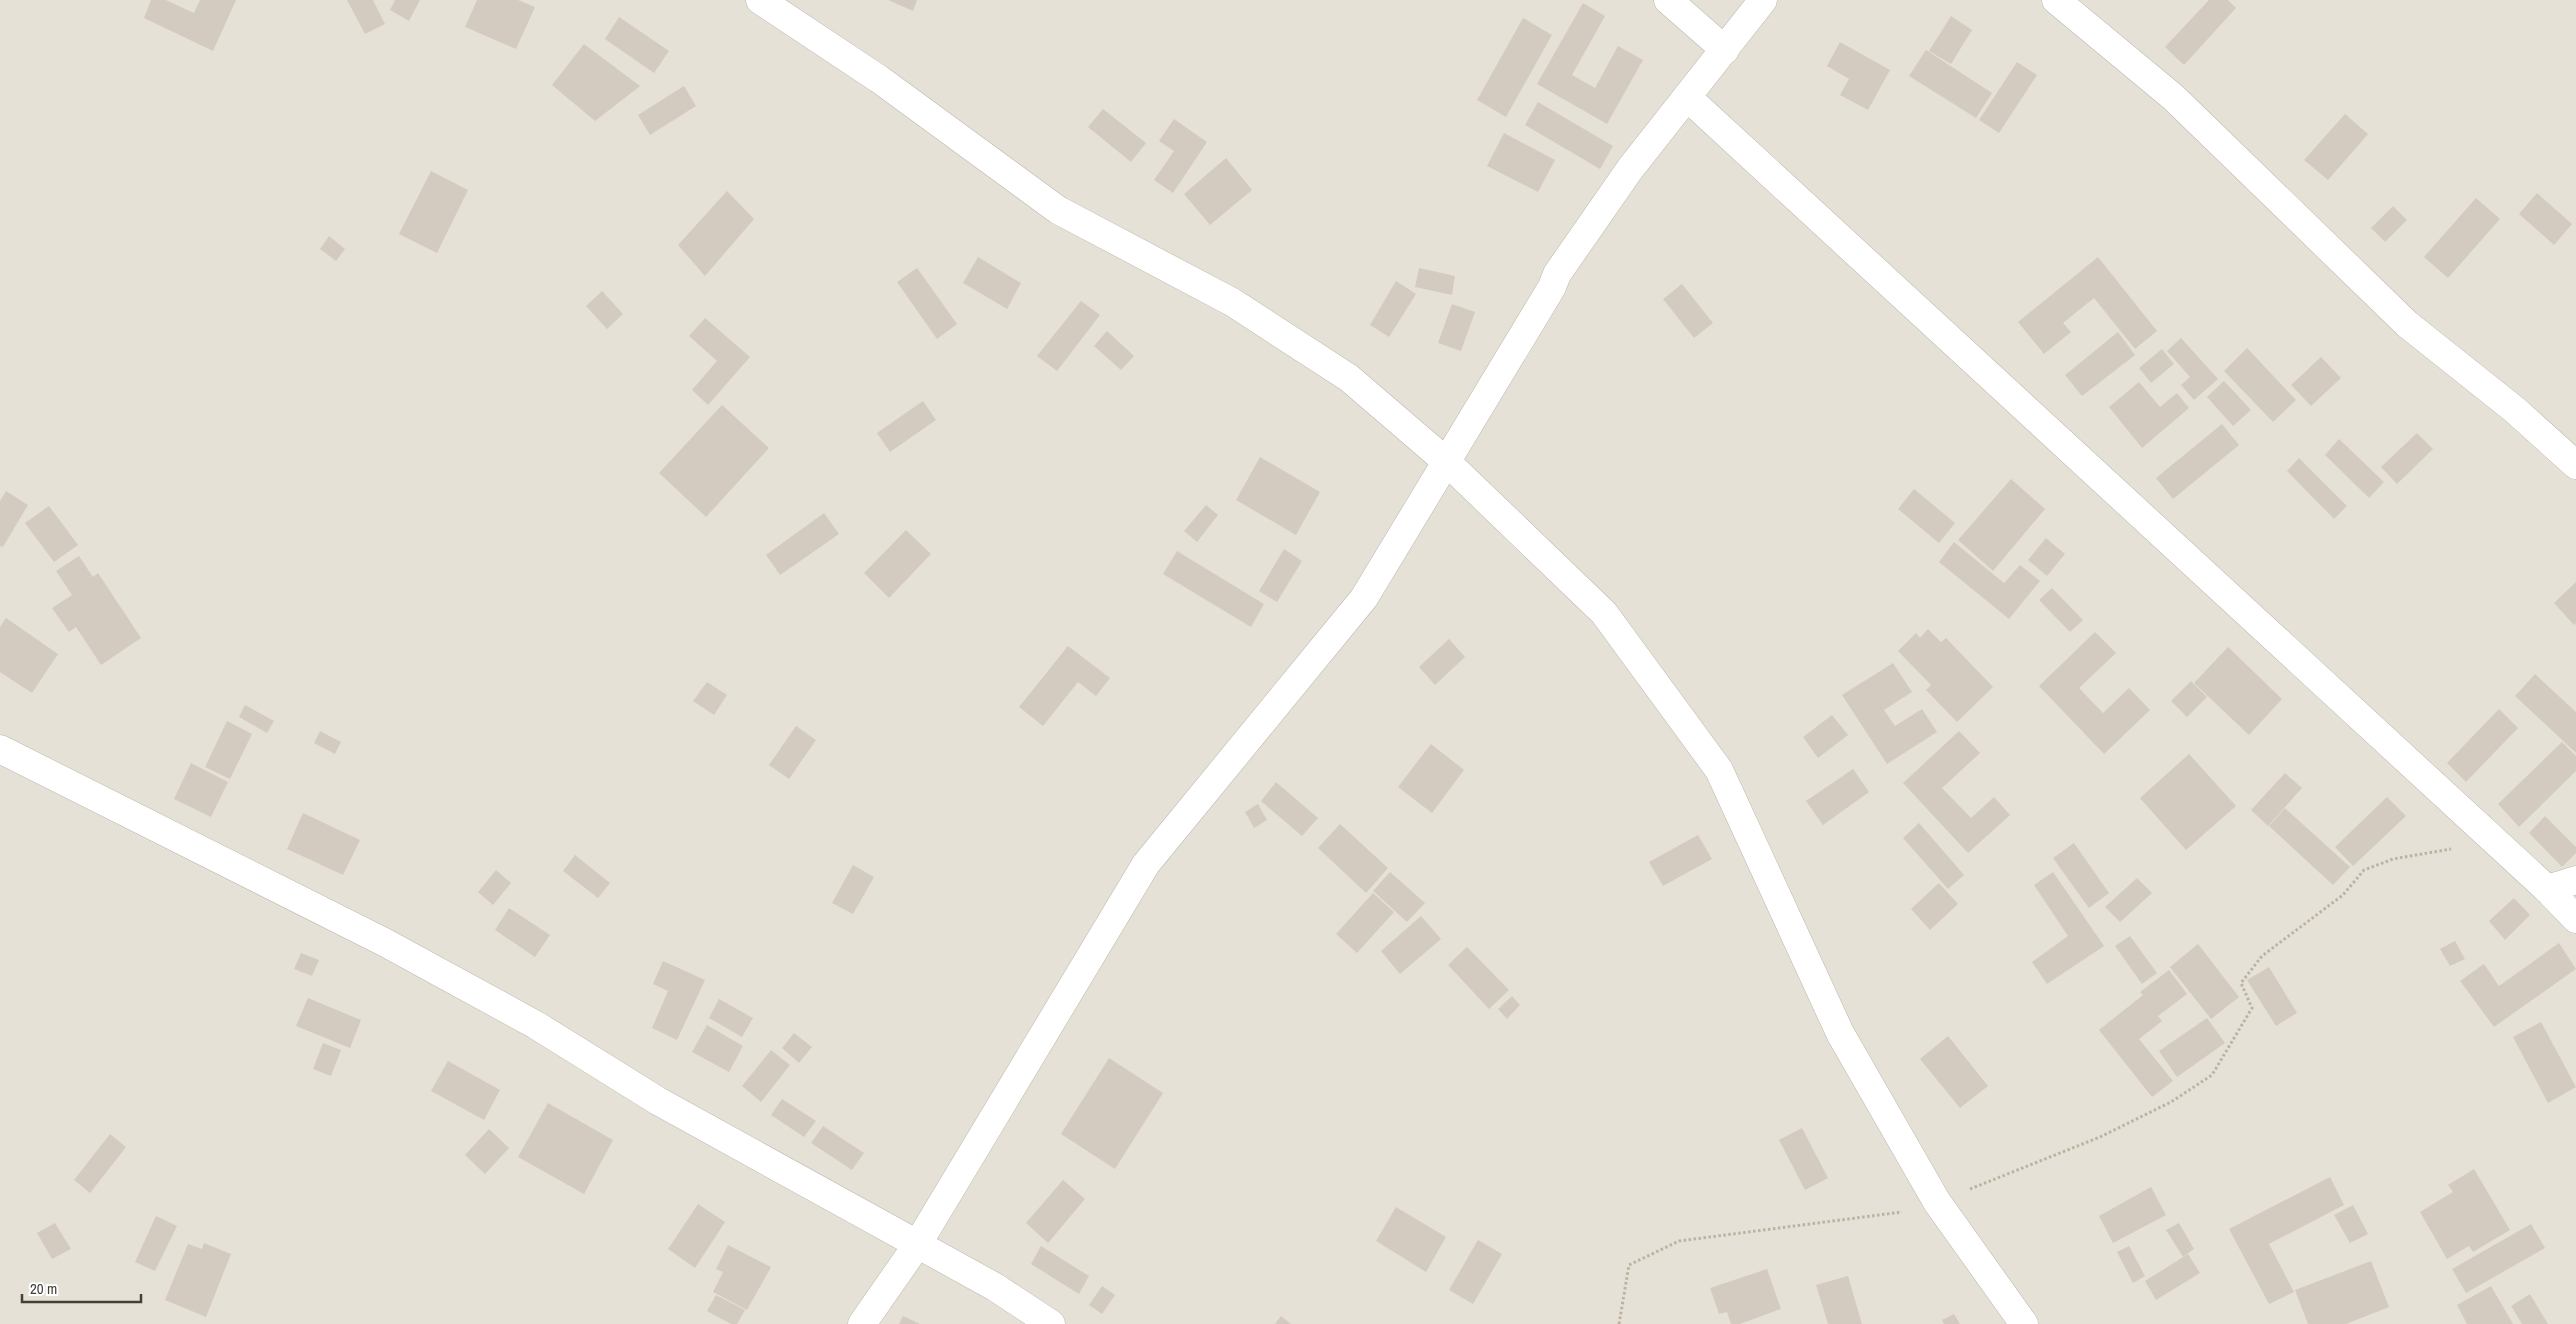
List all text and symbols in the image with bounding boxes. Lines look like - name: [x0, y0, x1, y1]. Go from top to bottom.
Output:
- scale bar: [22, 1272, 141, 1304]
- text: 20 m: [30, 1278, 57, 1299]

